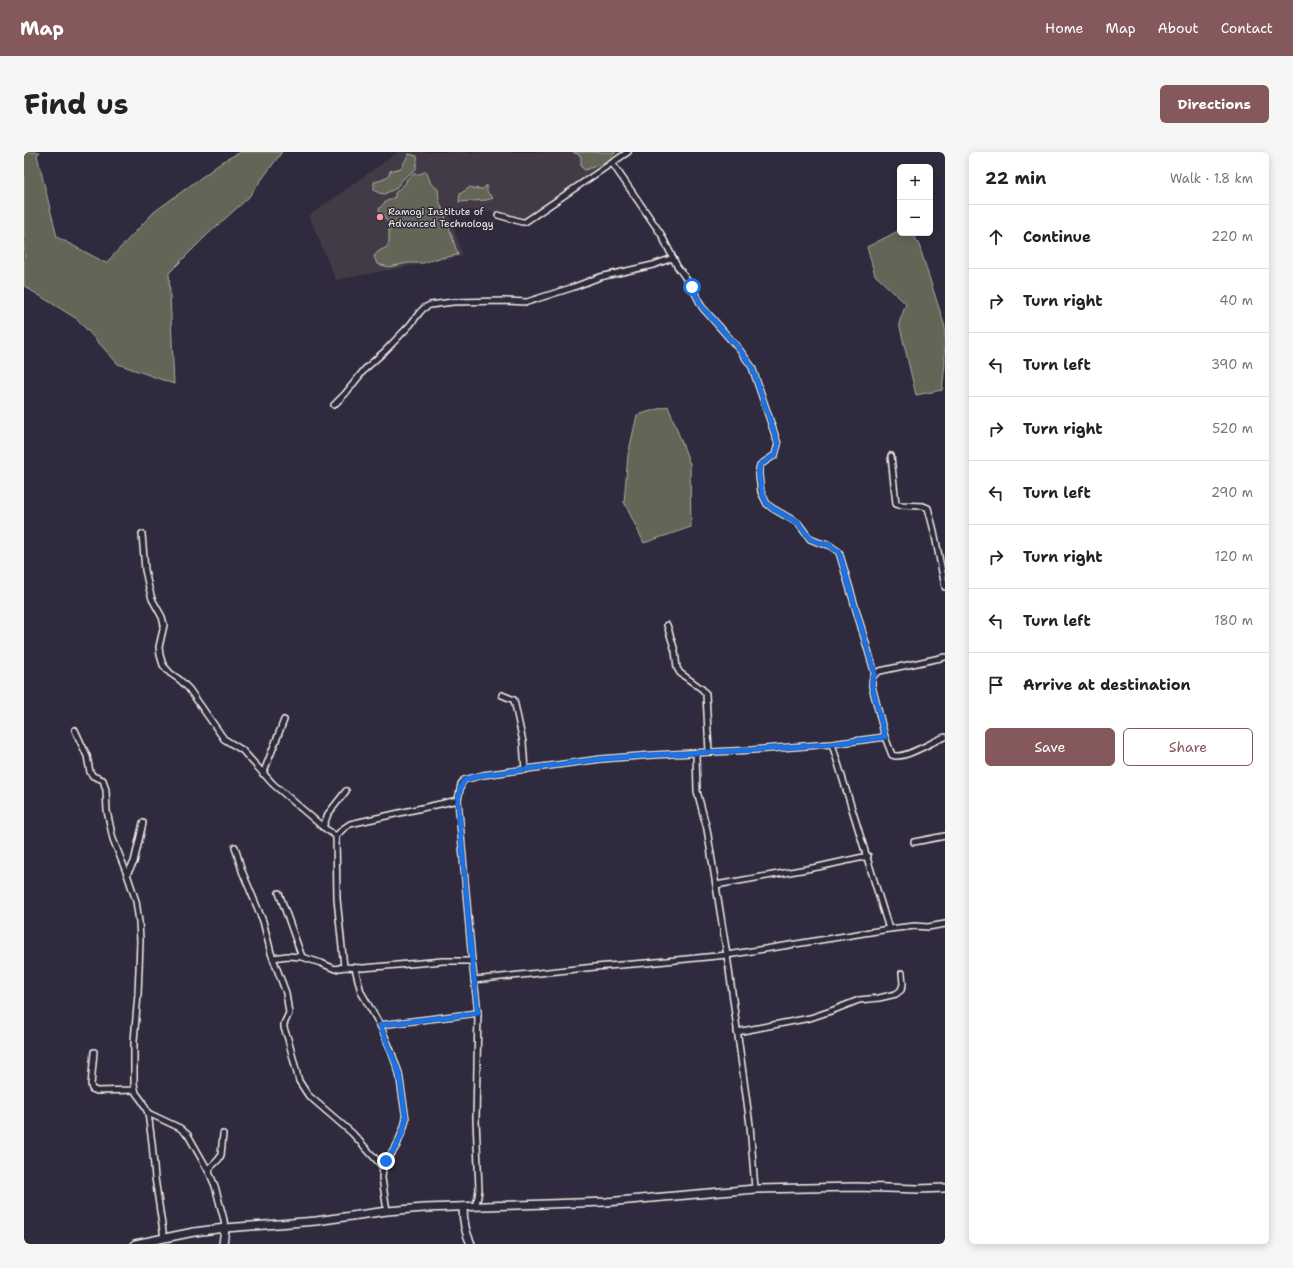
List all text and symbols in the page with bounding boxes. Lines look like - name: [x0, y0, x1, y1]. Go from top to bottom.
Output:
- text: Map: [20, 16, 64, 41]
- text: Home: [1045, 19, 1084, 37]
- text: Map: [1106, 19, 1136, 37]
- text: About: [1158, 19, 1199, 37]
- text: Contact: [1221, 19, 1273, 37]
- text: Find us: [24, 85, 129, 123]
- button: Directions: [1160, 85, 1269, 123]
- map controls: [897, 164, 933, 236]
- button: +: [897, 164, 933, 200]
- text: 22 min: [985, 167, 1046, 189]
- text: Walk · 1.8 km: [1170, 170, 1253, 187]
- button: −: [897, 200, 933, 236]
- place label: Ramogi Institute of Advanced Technology: [388, 205, 494, 230]
- marker: Ramogi Institute of Advanced Technology: [375, 212, 385, 222]
- icon: ahead: [985, 226, 1007, 248]
- text: Continue: [1023, 227, 1091, 247]
- text: 220 m: [1211, 228, 1253, 245]
- route start: [683, 278, 701, 296]
- icon: right: [985, 290, 1007, 312]
- text: Turn right: [1023, 291, 1103, 311]
- text: 40 m: [1219, 292, 1253, 309]
- icon: left: [985, 354, 1007, 376]
- text: Turn left: [1023, 355, 1091, 375]
- text: 390 m: [1211, 356, 1253, 373]
- icon: right: [985, 418, 1007, 440]
- text: Turn right: [1023, 419, 1103, 439]
- text: 520 m: [1212, 420, 1253, 437]
- icon: left: [985, 482, 1007, 504]
- text: Turn left: [1023, 483, 1091, 503]
- text: 290 m: [1211, 484, 1253, 501]
- icon: right: [985, 546, 1007, 568]
- text: Turn right: [1023, 547, 1103, 567]
- text: 120 m: [1215, 548, 1253, 565]
- icon: left: [985, 610, 1007, 632]
- text: Turn left: [1023, 611, 1091, 631]
- text: 180 m: [1214, 612, 1253, 629]
- icon: arrive: [985, 674, 1007, 696]
- text: Arrive at destination: [1023, 675, 1191, 695]
- button: Save: [985, 728, 1115, 766]
- button: Share: [1123, 728, 1253, 766]
- route end: [377, 1152, 395, 1170]

